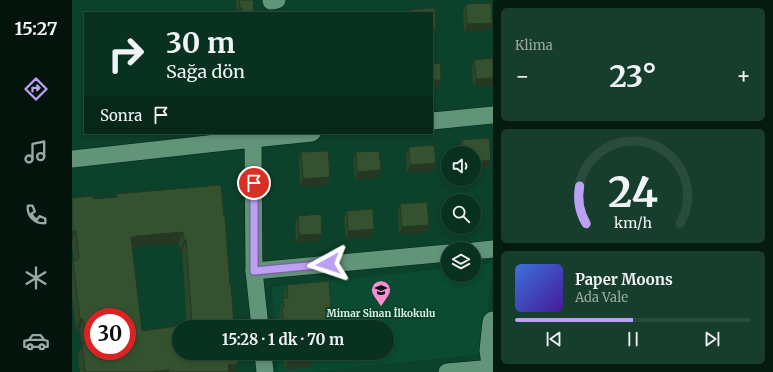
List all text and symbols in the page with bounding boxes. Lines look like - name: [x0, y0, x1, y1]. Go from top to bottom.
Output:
- text: 15:27: [14, 17, 58, 40]
- text: 30 m: [166, 25, 235, 61]
- icon: right: [100, 28, 152, 80]
- text: Klima: [515, 37, 553, 54]
- text: 23°: [609, 57, 657, 95]
- text: Sağa dön: [166, 60, 245, 83]
- text: −: [515, 62, 530, 90]
- text: +: [736, 62, 751, 90]
- icon: directions: [22, 75, 50, 103]
- icon: arrive: [150, 104, 172, 126]
- text: Sonra: [100, 106, 142, 125]
- icon: music: [22, 138, 50, 166]
- map controls: [441, 146, 481, 282]
- button: sound: [441, 146, 481, 186]
- pin: [237, 166, 271, 200]
- text: 24: [608, 166, 658, 218]
- icon: arrive: [243, 172, 265, 194]
- button: search: [441, 194, 481, 234]
- icon: phone: [22, 201, 50, 229]
- text: km/h: [614, 214, 652, 232]
- button: layers: [441, 242, 481, 282]
- position arrow: [307, 243, 349, 285]
- icon: climate: [22, 264, 50, 292]
- text: Paper Moons: [575, 270, 673, 289]
- school or university icon: Mimar Sinan İlkokulu: [370, 279, 392, 307]
- text: Ada Vale: [575, 289, 628, 306]
- place label: Mimar Sinan İlkokulu: [327, 307, 436, 320]
- speed limit sign: 30: [84, 308, 136, 360]
- icon: car: [22, 327, 50, 355]
- icon: previous: [543, 328, 565, 350]
- icon: pause: [622, 328, 644, 350]
- icon: next: [701, 328, 723, 350]
- text: 15:28 · 1 dk · 70 m: [222, 330, 344, 349]

